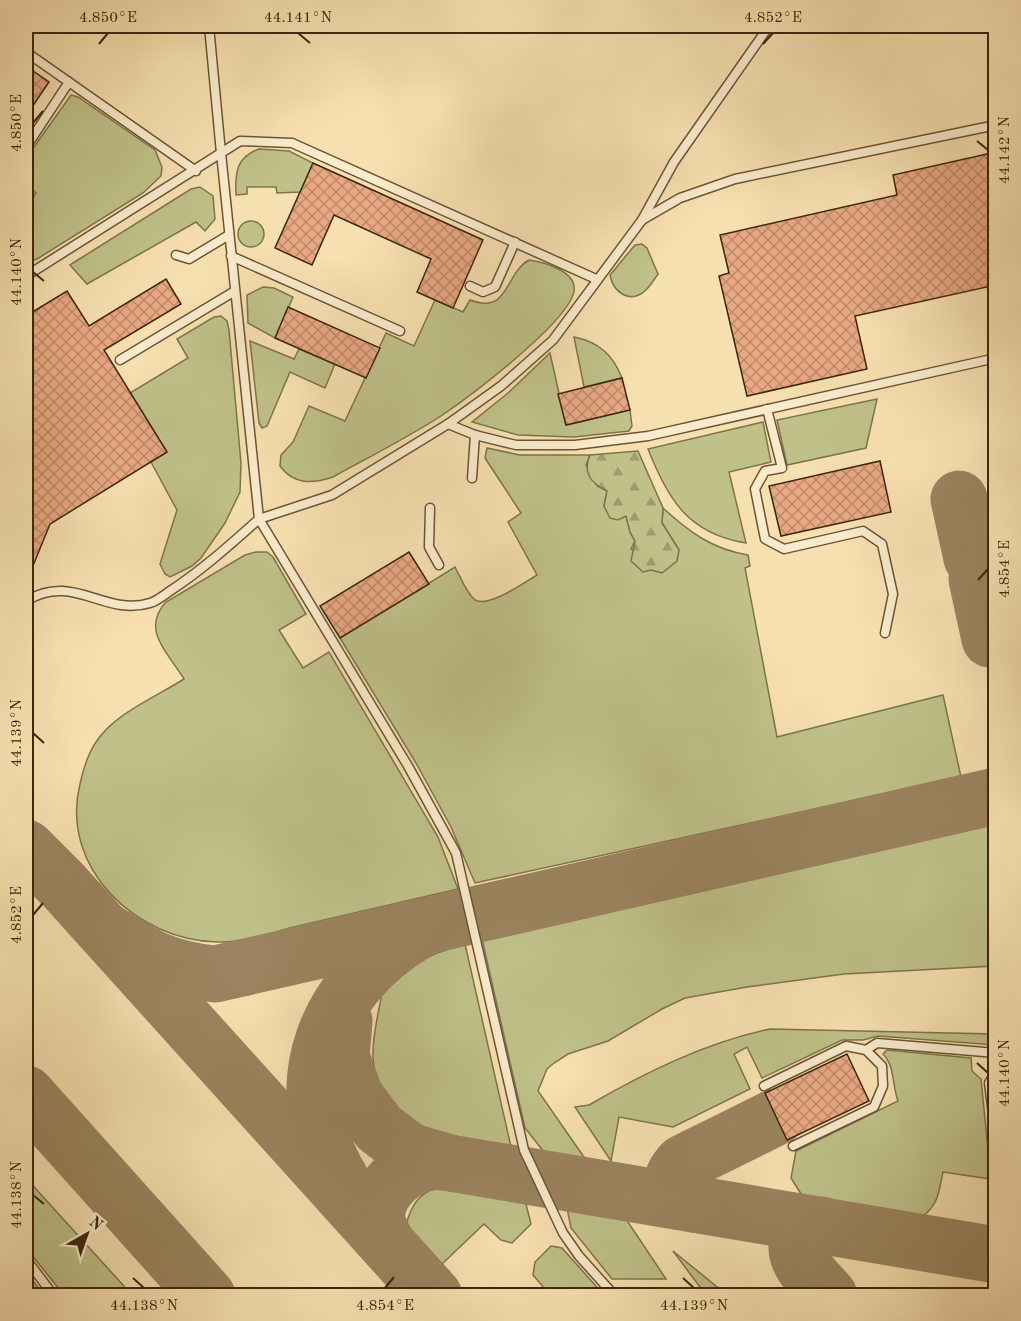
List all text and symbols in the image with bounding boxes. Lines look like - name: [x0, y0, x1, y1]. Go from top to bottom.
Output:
- text: 4.850°E: [79, 11, 137, 26]
- text: 44.141°N: [264, 11, 332, 26]
- text: 4.852°E: [744, 11, 802, 26]
- text: 4.850°E: [10, 94, 25, 152]
- text: 44.142°N: [998, 116, 1013, 184]
- text: 44.140°N: [10, 238, 25, 306]
- text: 4.854°E: [998, 540, 1013, 598]
- text: 44.139°N: [10, 699, 25, 767]
- text: 4.852°E: [10, 886, 25, 944]
- text: 44.140°N: [998, 1039, 1013, 1107]
- text: 44.138°N: [10, 1161, 25, 1229]
- north arrow: [57, 1204, 117, 1264]
- text: N: [86, 1214, 106, 1235]
- text: 44.138°N: [110, 1299, 178, 1314]
- text: 4.854°E: [356, 1299, 414, 1314]
- text: 44.139°N: [660, 1299, 728, 1314]

